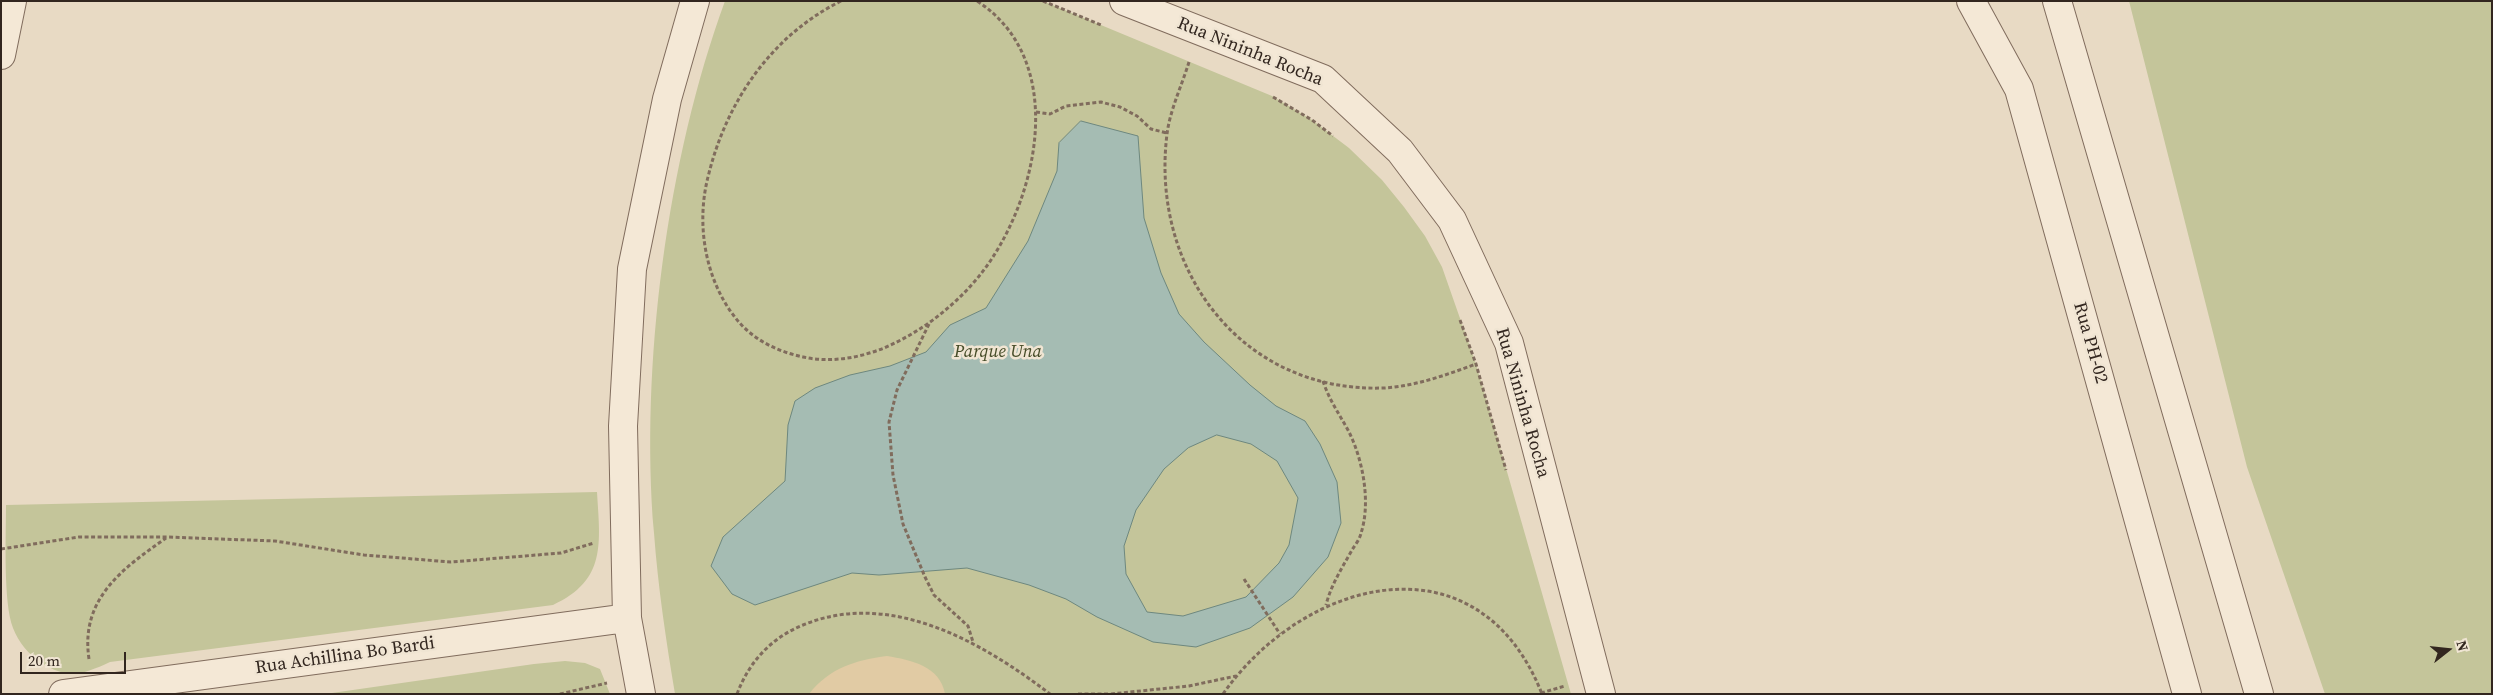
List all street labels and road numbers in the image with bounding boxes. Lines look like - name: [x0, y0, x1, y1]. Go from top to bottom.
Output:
- street label: Rua Nininha Rocha: [1174, 13, 1326, 91]
- street label: Rua PH-02: [2068, 300, 2112, 386]
- street label: Rua Nininha Rocha: [1490, 325, 1554, 481]
- street label: Rua Achillina Bo Bardi: [254, 633, 436, 679]

